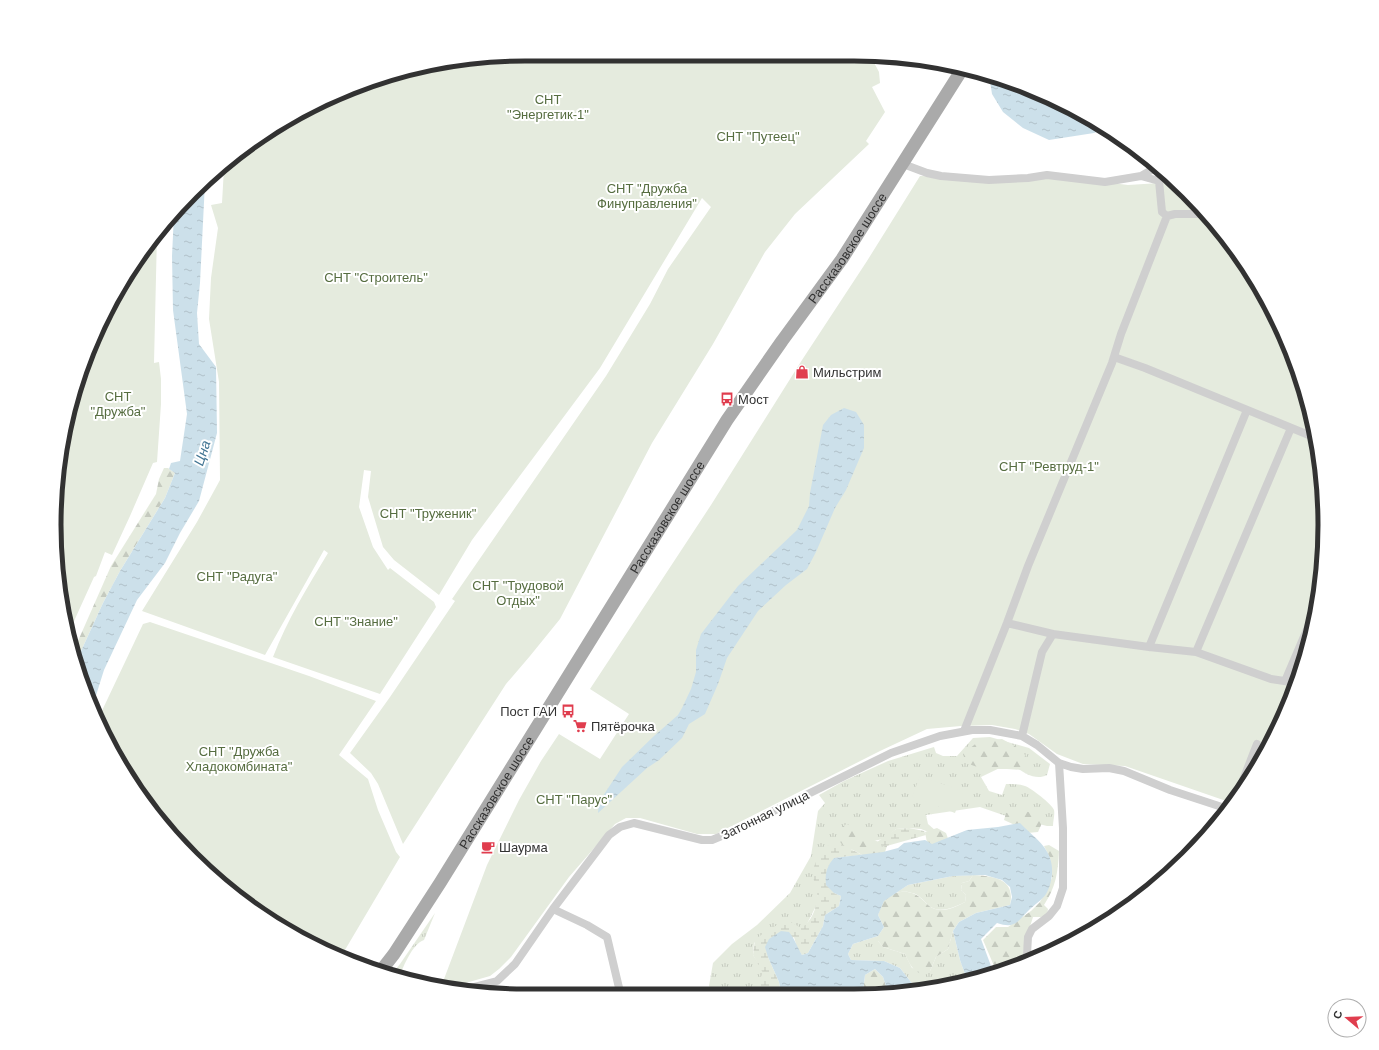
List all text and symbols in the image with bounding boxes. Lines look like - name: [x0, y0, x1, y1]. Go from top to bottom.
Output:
- park label: СНТ "Энергетик-1": [507, 92, 589, 122]
- park label: СНТ "Путеец": [716, 129, 800, 144]
- park label: СНТ "Дружба Финуправления": [597, 181, 697, 211]
- street label: Рассказовское шоссе: [805, 190, 889, 306]
- park label: СНТ "Строитель": [324, 270, 428, 285]
- shop icon: Мильстрим: [794, 364, 810, 380]
- place label: Мильстрим: [813, 365, 881, 380]
- park label: СНТ "Дружба": [91, 389, 146, 419]
- bus stop icon: Мост: [719, 391, 735, 407]
- place label: Мост: [738, 392, 769, 407]
- water label: Цна: [190, 438, 214, 468]
- street label: Рассказовское шоссе: [626, 458, 707, 576]
- park label: СНТ "Ревтруд-1": [999, 459, 1099, 474]
- park label: СНТ "Труженик": [380, 506, 477, 521]
- park label: СНТ "Радуга": [197, 569, 278, 584]
- park label: СНТ "Трудовой Отдых": [472, 578, 564, 608]
- park label: СНТ "Знание": [314, 614, 398, 629]
- bus stop icon: Пост ГАИ: [560, 703, 576, 719]
- place label: Пост ГАИ: [500, 704, 557, 719]
- supermarket icon: Пятёрочка: [572, 718, 588, 734]
- place label: Пятёрочка: [591, 719, 655, 734]
- street label: Рассказовское шоссе: [456, 733, 537, 851]
- park label: СНТ "Дружба Хладокомбината": [186, 744, 293, 774]
- street label: Затонная улица: [719, 787, 812, 843]
- park label: СНТ "Парус": [536, 792, 612, 807]
- cafe icon: Шаурма: [480, 839, 496, 855]
- place label: Шаурма: [499, 840, 549, 855]
- north arrow: [1327, 998, 1367, 1038]
- text: С: [1331, 1009, 1345, 1020]

